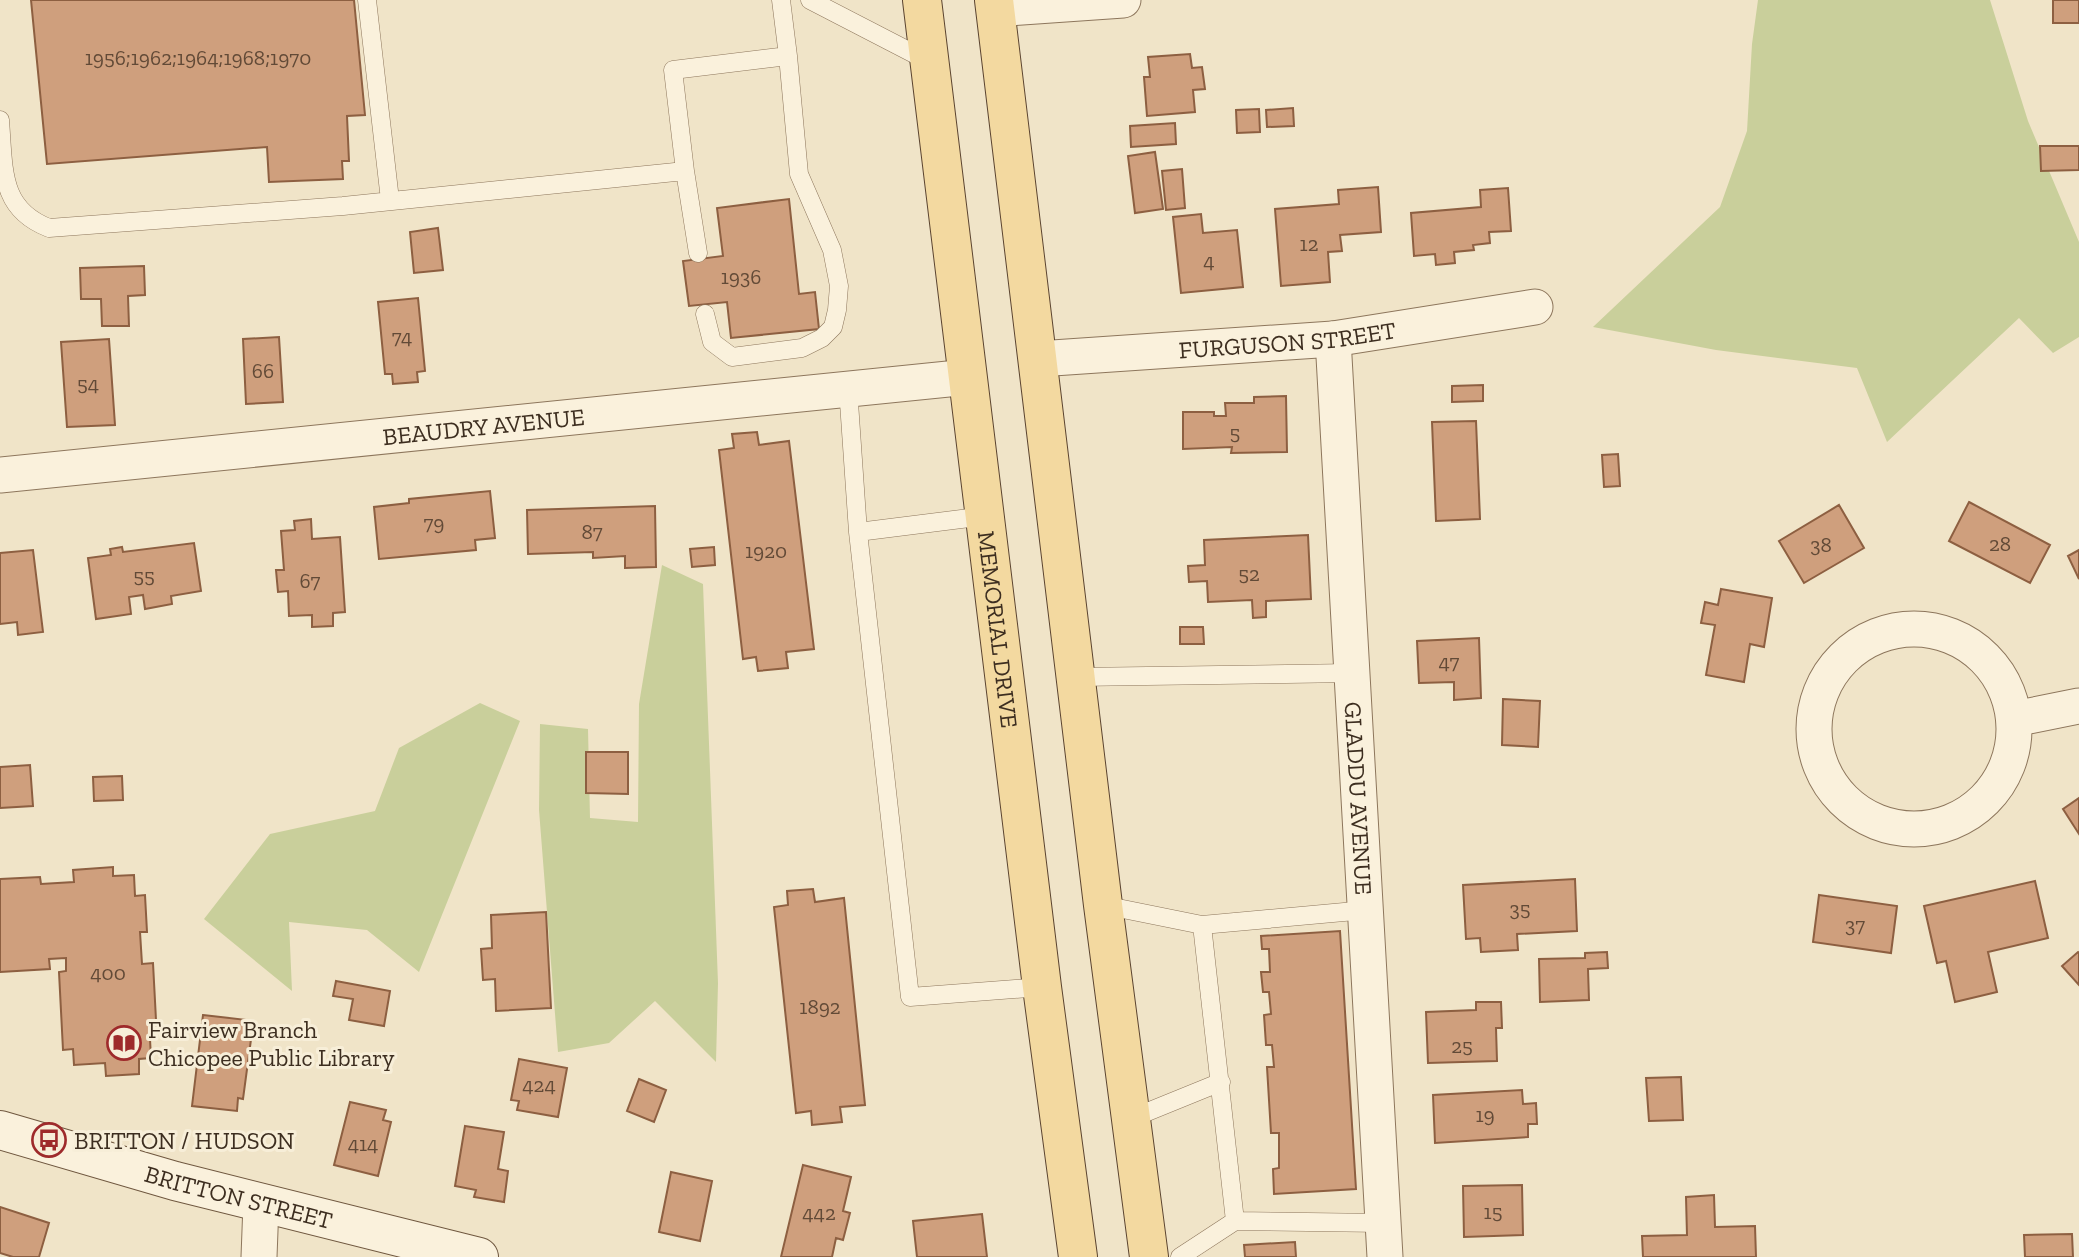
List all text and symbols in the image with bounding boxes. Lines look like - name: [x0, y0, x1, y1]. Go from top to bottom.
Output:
- house number: 1956;1962;1964;1968;1970: [85, 45, 311, 70]
- house number: 12: [1300, 231, 1318, 256]
- house number: 4: [1203, 248, 1215, 273]
- house number: 1936: [721, 264, 761, 289]
- street label: FURGUSON STREET: [1178, 315, 1398, 364]
- house number: 74: [392, 324, 412, 349]
- house number: 66: [252, 358, 274, 383]
- house number: 54: [77, 371, 99, 396]
- street label: BEAUDRY AVENUE: [381, 401, 586, 451]
- house number: 5: [1230, 420, 1240, 445]
- house number: 79: [423, 510, 445, 535]
- house number: 87: [581, 519, 603, 544]
- street label: MEMORIAL DRIVE: [972, 529, 1025, 730]
- house number: 28: [1989, 531, 2011, 556]
- house number: 38: [1810, 532, 1832, 557]
- house number: 1920: [745, 538, 787, 563]
- house number: 52: [1238, 561, 1260, 586]
- house number: 55: [133, 563, 155, 588]
- house number: 67: [299, 568, 321, 593]
- house number: 47: [1439, 649, 1460, 674]
- street label: GLADDU AVENUE: [1339, 701, 1379, 896]
- house number: 35: [1509, 896, 1531, 921]
- house number: 37: [1845, 912, 1865, 937]
- house number: 400: [90, 960, 126, 985]
- house number: 1892: [799, 994, 841, 1019]
- place label: Fairview Branch Chicopee Public Library: [148, 1015, 395, 1072]
- library icon: Fairview Branch Chicopee Public Library: [105, 1024, 143, 1062]
- house number: 25: [1451, 1033, 1473, 1058]
- house number: 424: [522, 1072, 556, 1097]
- house number: 19: [1475, 1102, 1495, 1127]
- bus stop icon: BRITTON / HUDSON: [30, 1121, 68, 1159]
- place label: BRITTON / HUDSON: [74, 1126, 295, 1155]
- house number: 414: [348, 1131, 378, 1156]
- street label: BRITTON STREET: [142, 1159, 336, 1234]
- house number: 15: [1484, 1199, 1502, 1224]
- house number: 442: [802, 1200, 836, 1225]

